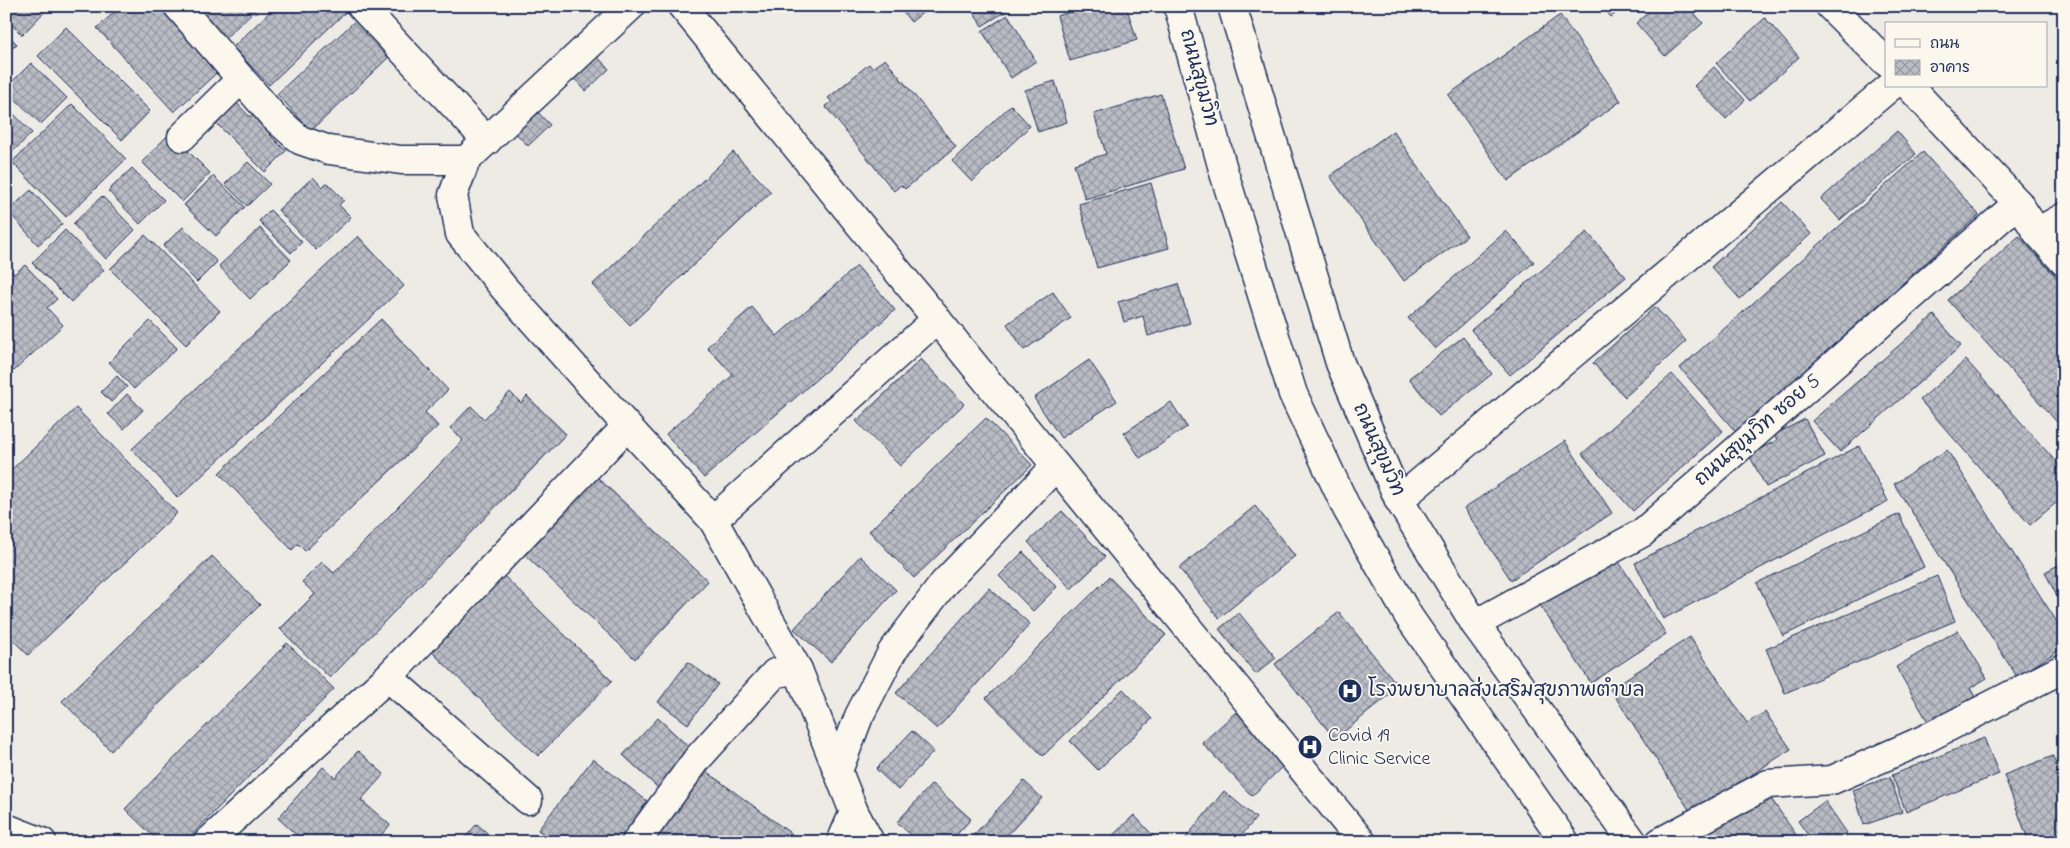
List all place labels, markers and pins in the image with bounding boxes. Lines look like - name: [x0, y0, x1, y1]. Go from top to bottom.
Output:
- place label: โรงพยาบาลส่งเสริมสุขภาพตำบล: [1368, 676, 1645, 706]
- hospital icon: โรงพยาบาลส่งเสริมสุขภาพตำบล: [1337, 678, 1363, 704]
- place label: Covid 19 Clinic Service: [1328, 722, 1430, 774]
- hospital icon: Covid 19 Clinic Service: [1297, 734, 1323, 760]

